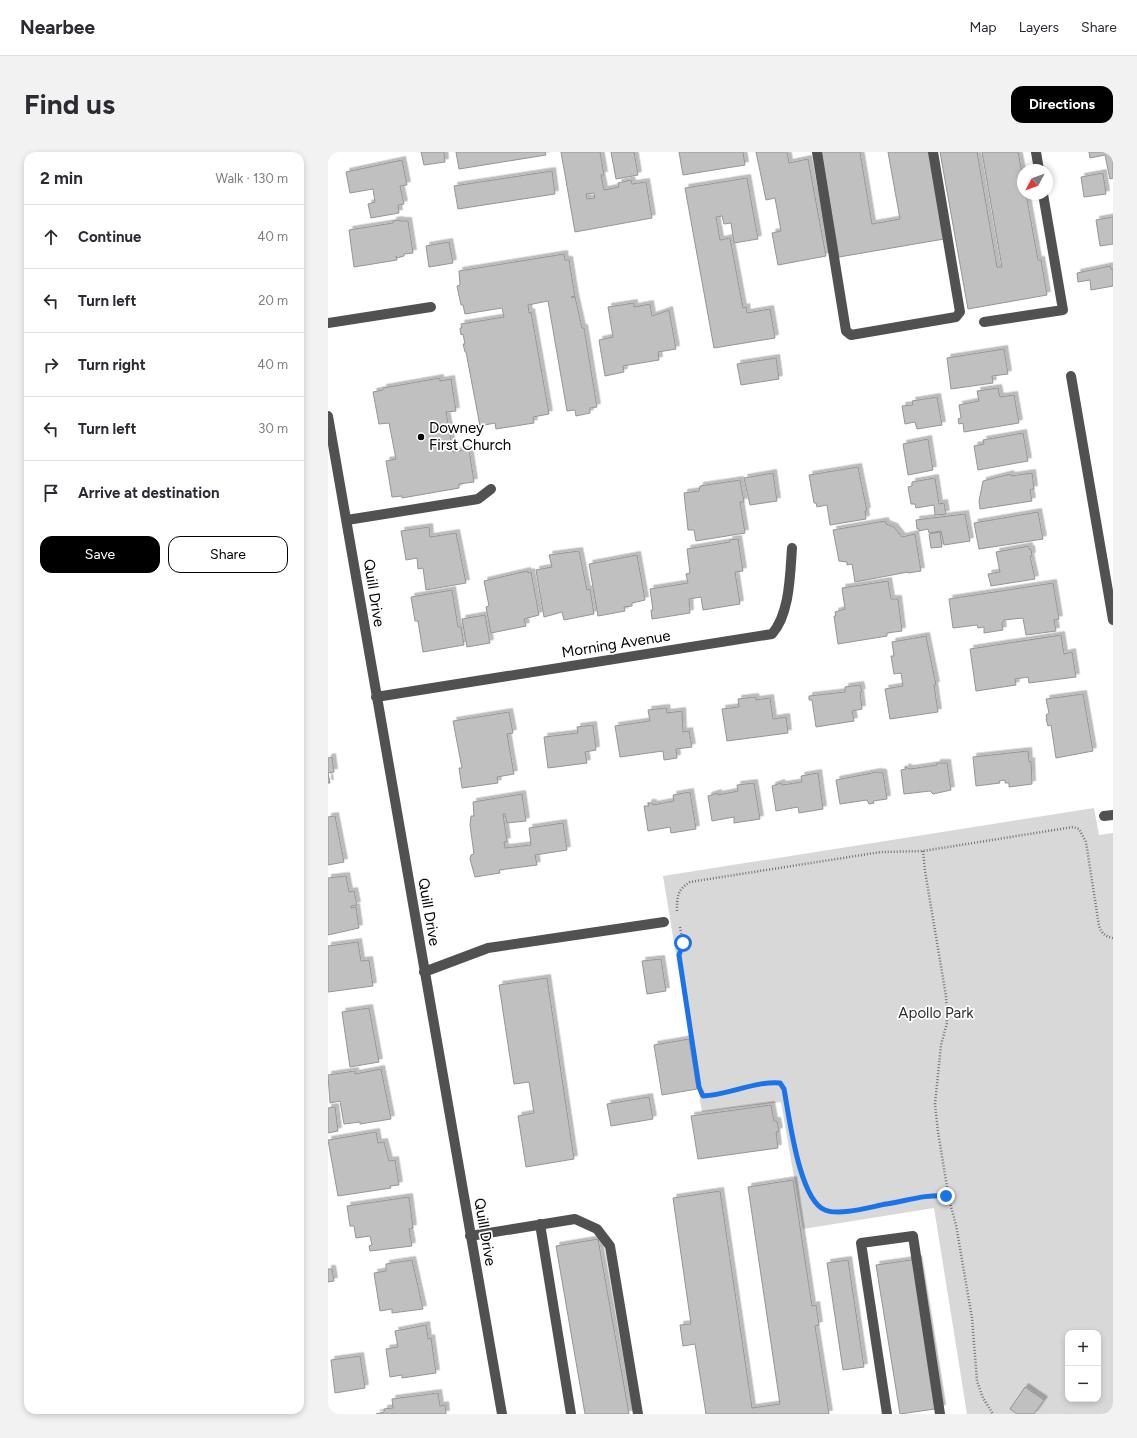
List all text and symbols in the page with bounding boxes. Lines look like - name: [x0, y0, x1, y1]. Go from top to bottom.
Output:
- text: Nearbee: [20, 16, 95, 39]
- text: Map: [969, 19, 997, 36]
- text: Layers: [1019, 19, 1059, 36]
- text: Share: [1081, 19, 1117, 36]
- button: Directions: [1011, 86, 1113, 123]
- text: Find us: [24, 87, 115, 121]
- north arrow: [1017, 164, 1053, 200]
- text: 2 min: [40, 168, 83, 188]
- text: Walk · 130 m: [215, 171, 288, 186]
- icon: ahead: [40, 226, 62, 248]
- text: Continue: [78, 228, 141, 246]
- text: 40 m: [257, 229, 288, 244]
- icon: left: [40, 290, 62, 312]
- text: Turn left: [78, 292, 136, 310]
- text: 20 m: [258, 293, 288, 308]
- icon: right: [40, 354, 62, 376]
- text: Turn right: [78, 356, 146, 374]
- text: 40 m: [257, 357, 288, 372]
- icon: left: [40, 418, 62, 440]
- place label: Downey First Church: [429, 419, 511, 454]
- text: Turn left: [78, 420, 136, 438]
- text: 30 m: [258, 421, 288, 436]
- marker: Downey First Church: [416, 432, 426, 442]
- icon: arrive: [40, 482, 62, 504]
- text: Arrive at destination: [78, 484, 219, 502]
- button: Save: [40, 536, 160, 573]
- button: Share: [168, 536, 288, 573]
- street label: Quill Drive: [360, 558, 388, 628]
- street label: Morning Avenue: [560, 627, 672, 661]
- street label: Quill Drive: [414, 877, 444, 947]
- route start: [674, 934, 692, 952]
- park label: Apollo Park: [898, 1004, 974, 1022]
- route end: [937, 1187, 955, 1205]
- street label: Quill Drive: [470, 1197, 500, 1267]
- map controls: [1065, 1330, 1101, 1402]
- button: +: [1065, 1330, 1101, 1366]
- button: −: [1065, 1366, 1101, 1402]

